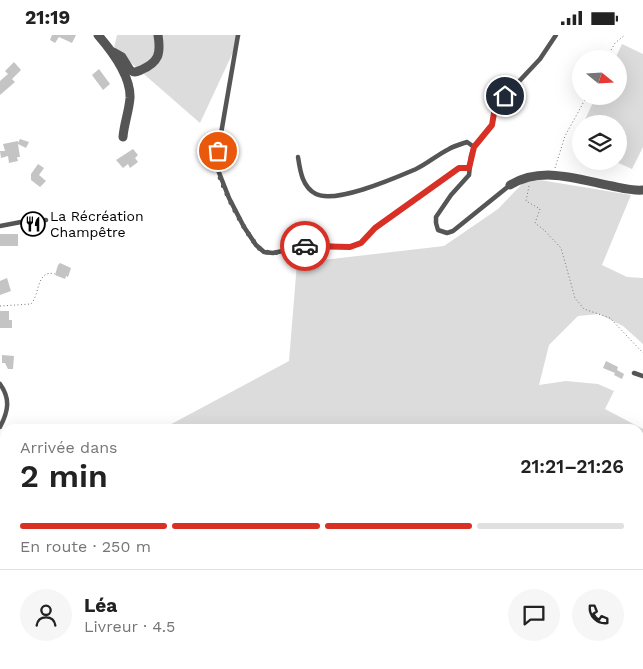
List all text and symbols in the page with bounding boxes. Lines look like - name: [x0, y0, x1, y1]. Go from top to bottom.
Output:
- text: 21:19: [25, 6, 70, 29]
- north arrow: [572, 50, 628, 105]
- map controls: [572, 50, 627, 170]
- pin: [484, 75, 526, 117]
- icon: home: [491, 82, 519, 110]
- button: layers: [572, 115, 627, 170]
- pin: [197, 130, 239, 172]
- icon: bag: [204, 137, 232, 165]
- place label: La Récréation Champêtre: [50, 208, 144, 240]
- restaurant icon: La Récréation Champêtre: [20, 211, 46, 237]
- courier: [280, 221, 330, 271]
- icon: car: [291, 232, 319, 260]
- text: Arrivée dans: [20, 438, 118, 457]
- text: 21:21–21:26: [520, 455, 624, 478]
- text: 2 min: [20, 457, 108, 495]
- text: En route · 250 m: [20, 537, 151, 556]
- button: person: [20, 589, 72, 641]
- button: chat: [508, 589, 560, 641]
- button: phone: [572, 589, 624, 641]
- text: Léa: [84, 594, 117, 617]
- text: Livreur · 4.5: [84, 617, 175, 636]

